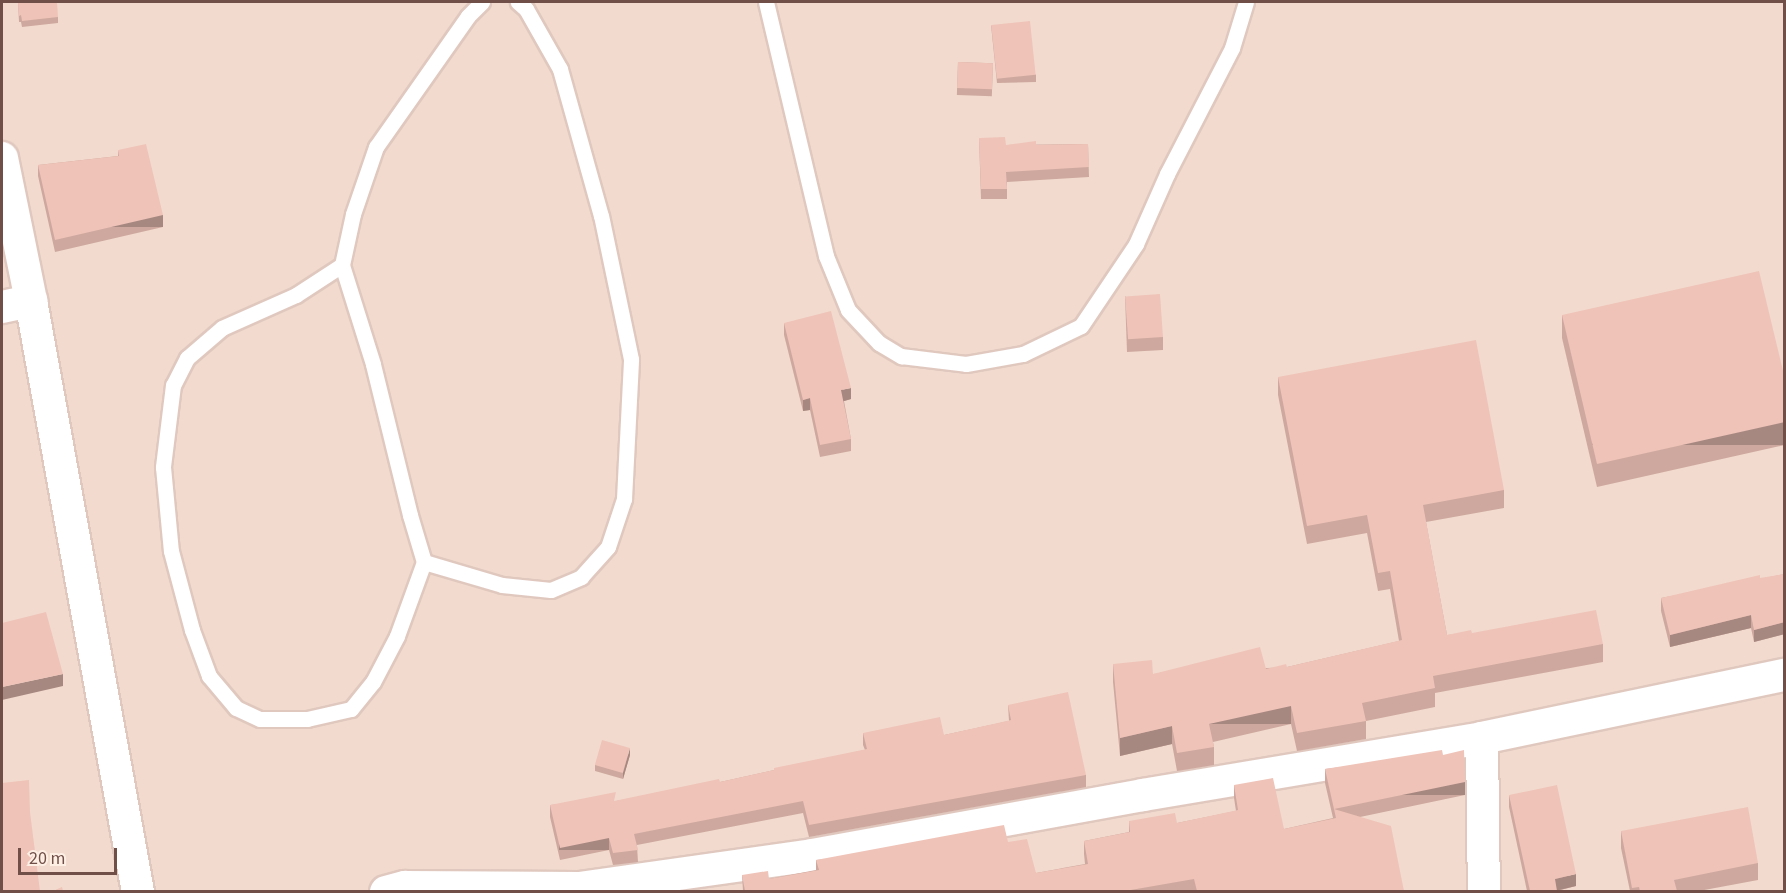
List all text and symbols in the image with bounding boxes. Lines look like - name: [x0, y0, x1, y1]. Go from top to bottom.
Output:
- scale bar: [21, 836, 120, 874]
- text: 20 m: [29, 846, 65, 871]

